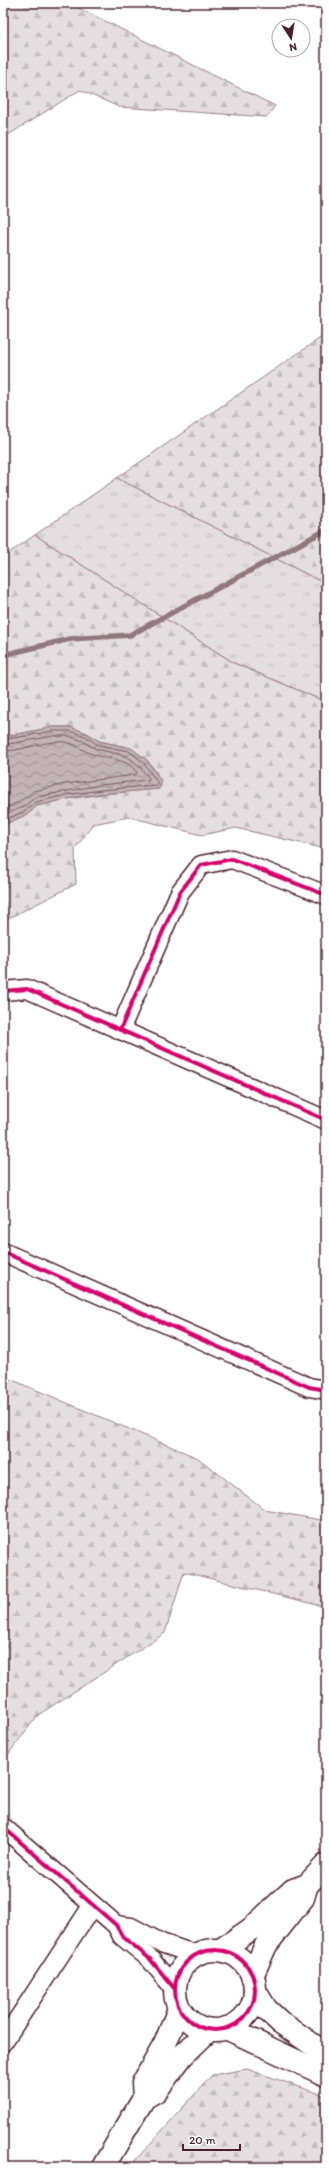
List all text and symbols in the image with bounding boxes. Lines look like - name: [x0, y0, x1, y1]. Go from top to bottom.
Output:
- north arrow: [271, 18, 311, 58]
- text: N: [288, 40, 298, 54]
- scale bar: [183, 2126, 240, 2152]
- text: 20 m: [189, 2133, 216, 2147]

